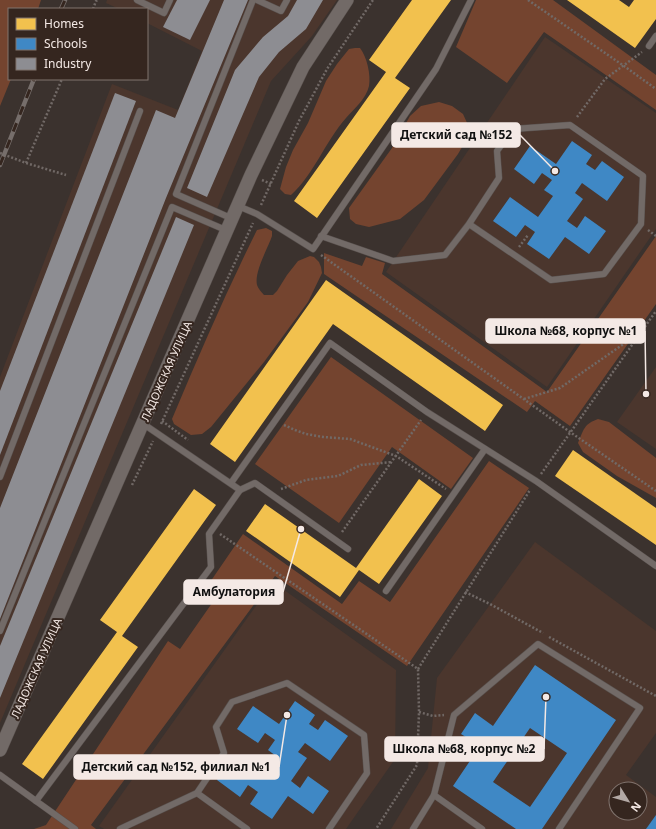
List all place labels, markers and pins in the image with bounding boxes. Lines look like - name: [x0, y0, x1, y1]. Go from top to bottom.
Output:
- callout: Детский сад №152: [392, 123, 520, 147]
- callout: Школа №68, корпус №1: [486, 319, 645, 343]
- callout: Амбулатория: [184, 580, 283, 604]
- callout: Школа №68, корпус №2: [385, 737, 544, 761]
- callout: Детский сад №152, филиал №1: [74, 755, 279, 779]

